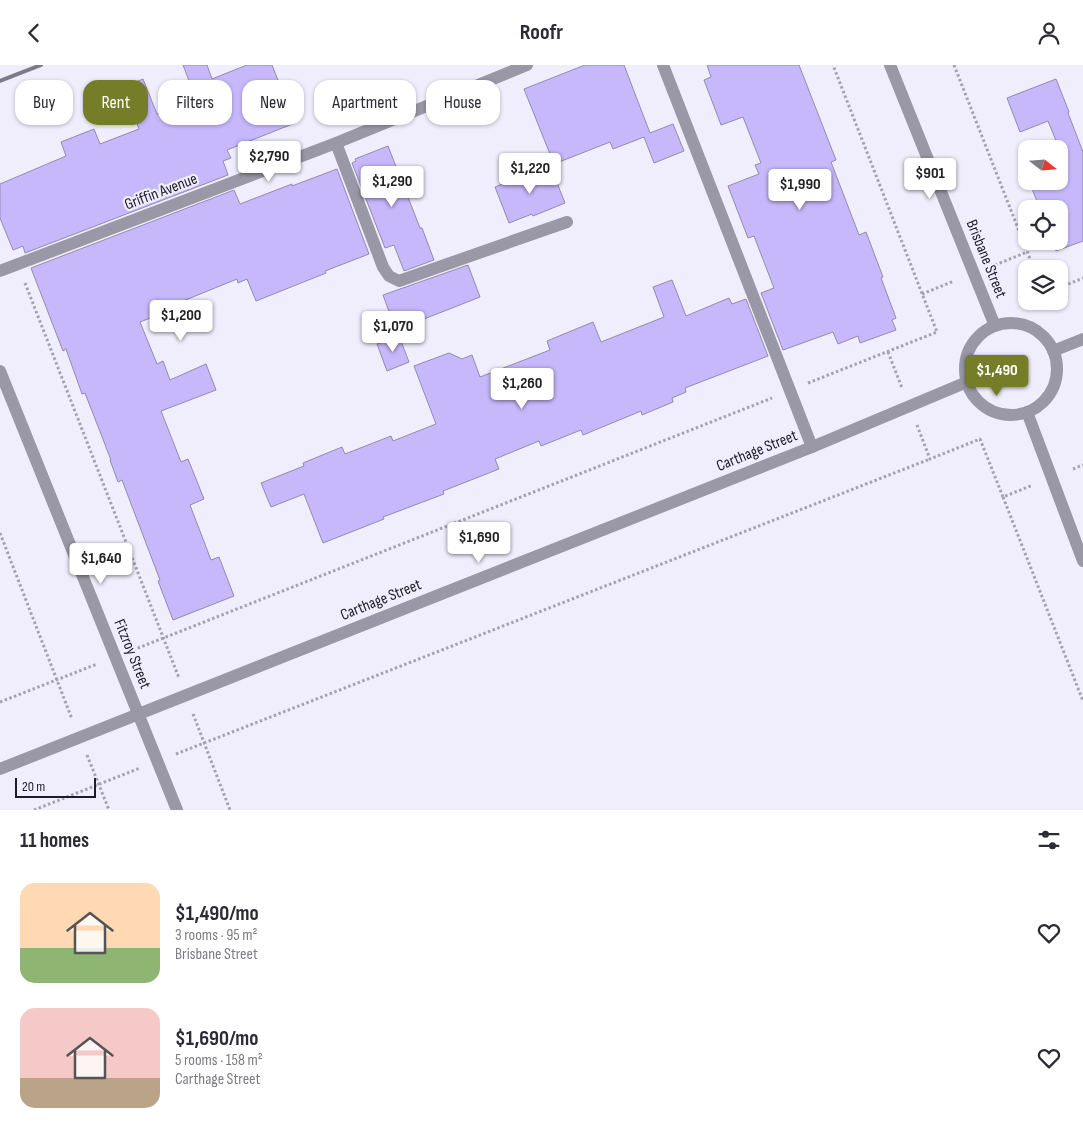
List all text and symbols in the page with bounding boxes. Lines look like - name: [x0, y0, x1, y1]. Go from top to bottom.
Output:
- icon: back: [20, 19, 48, 47]
- text: Roofr: [520, 19, 563, 46]
- icon: person: [1035, 19, 1063, 47]
- chip: Buy: [15, 80, 73, 125]
- chip: Rent: [83, 80, 148, 125]
- chip: Filters: [158, 80, 232, 125]
- chip: New: [242, 80, 304, 125]
- chip: Apartment: [314, 80, 416, 125]
- chip: House: [426, 80, 500, 125]
- north arrow: [1018, 140, 1068, 190]
- map controls: [1018, 140, 1068, 310]
- pin: $2,790: [228, 141, 310, 183]
- text: $2,790: [249, 147, 289, 166]
- pin: $1,220: [489, 153, 571, 195]
- pin: $901: [900, 157, 960, 200]
- text: $1,220: [510, 159, 550, 178]
- text: $901: [915, 164, 945, 183]
- pin: $1,290: [351, 165, 433, 208]
- street label: Griffin Avenue: [122, 169, 200, 215]
- pin: $1,990: [759, 169, 841, 211]
- text: $1,290: [372, 172, 412, 191]
- text: $1,990: [779, 175, 821, 194]
- button: locate: [1018, 200, 1068, 250]
- street label: Brisbane Street: [962, 217, 1010, 301]
- button: layers: [1018, 260, 1068, 310]
- pin: $1,200: [140, 299, 222, 342]
- text: $1,200: [161, 306, 201, 325]
- pin: $1,070: [352, 311, 434, 353]
- text: $1,070: [373, 317, 413, 336]
- pin: $1,490: [956, 355, 1038, 397]
- text: $1,490: [976, 361, 1018, 380]
- pin: $1,260: [481, 367, 563, 410]
- text: $1,260: [502, 374, 542, 393]
- street label: Carthage Street: [714, 426, 800, 476]
- pin: $1,690: [438, 521, 520, 564]
- text: $1,690: [458, 528, 500, 547]
- pin: $1,640: [60, 543, 142, 585]
- text: $1,640: [80, 549, 122, 568]
- street label: Carthage Street: [338, 575, 424, 625]
- street label: Fitzroy Street: [109, 616, 155, 692]
- scale bar: [15, 775, 96, 798]
- text: 20 m: [22, 778, 45, 795]
- icon: filters: [1035, 826, 1063, 854]
- text: 11 homes: [20, 828, 89, 853]
- text: $1,490/mo: [175, 901, 259, 926]
- icon: home: [60, 903, 120, 963]
- icon: heart: [1035, 919, 1063, 947]
- text: 3 rooms · 95 m²: [175, 926, 257, 945]
- text: Brisbane Street: [175, 945, 258, 964]
- text: $1,690/mo: [175, 1026, 258, 1051]
- icon: home: [60, 1028, 120, 1088]
- icon: heart: [1035, 1044, 1063, 1072]
- text: 5 rooms · 158 m²: [175, 1051, 263, 1070]
- text: Carthage Street: [175, 1070, 260, 1089]

